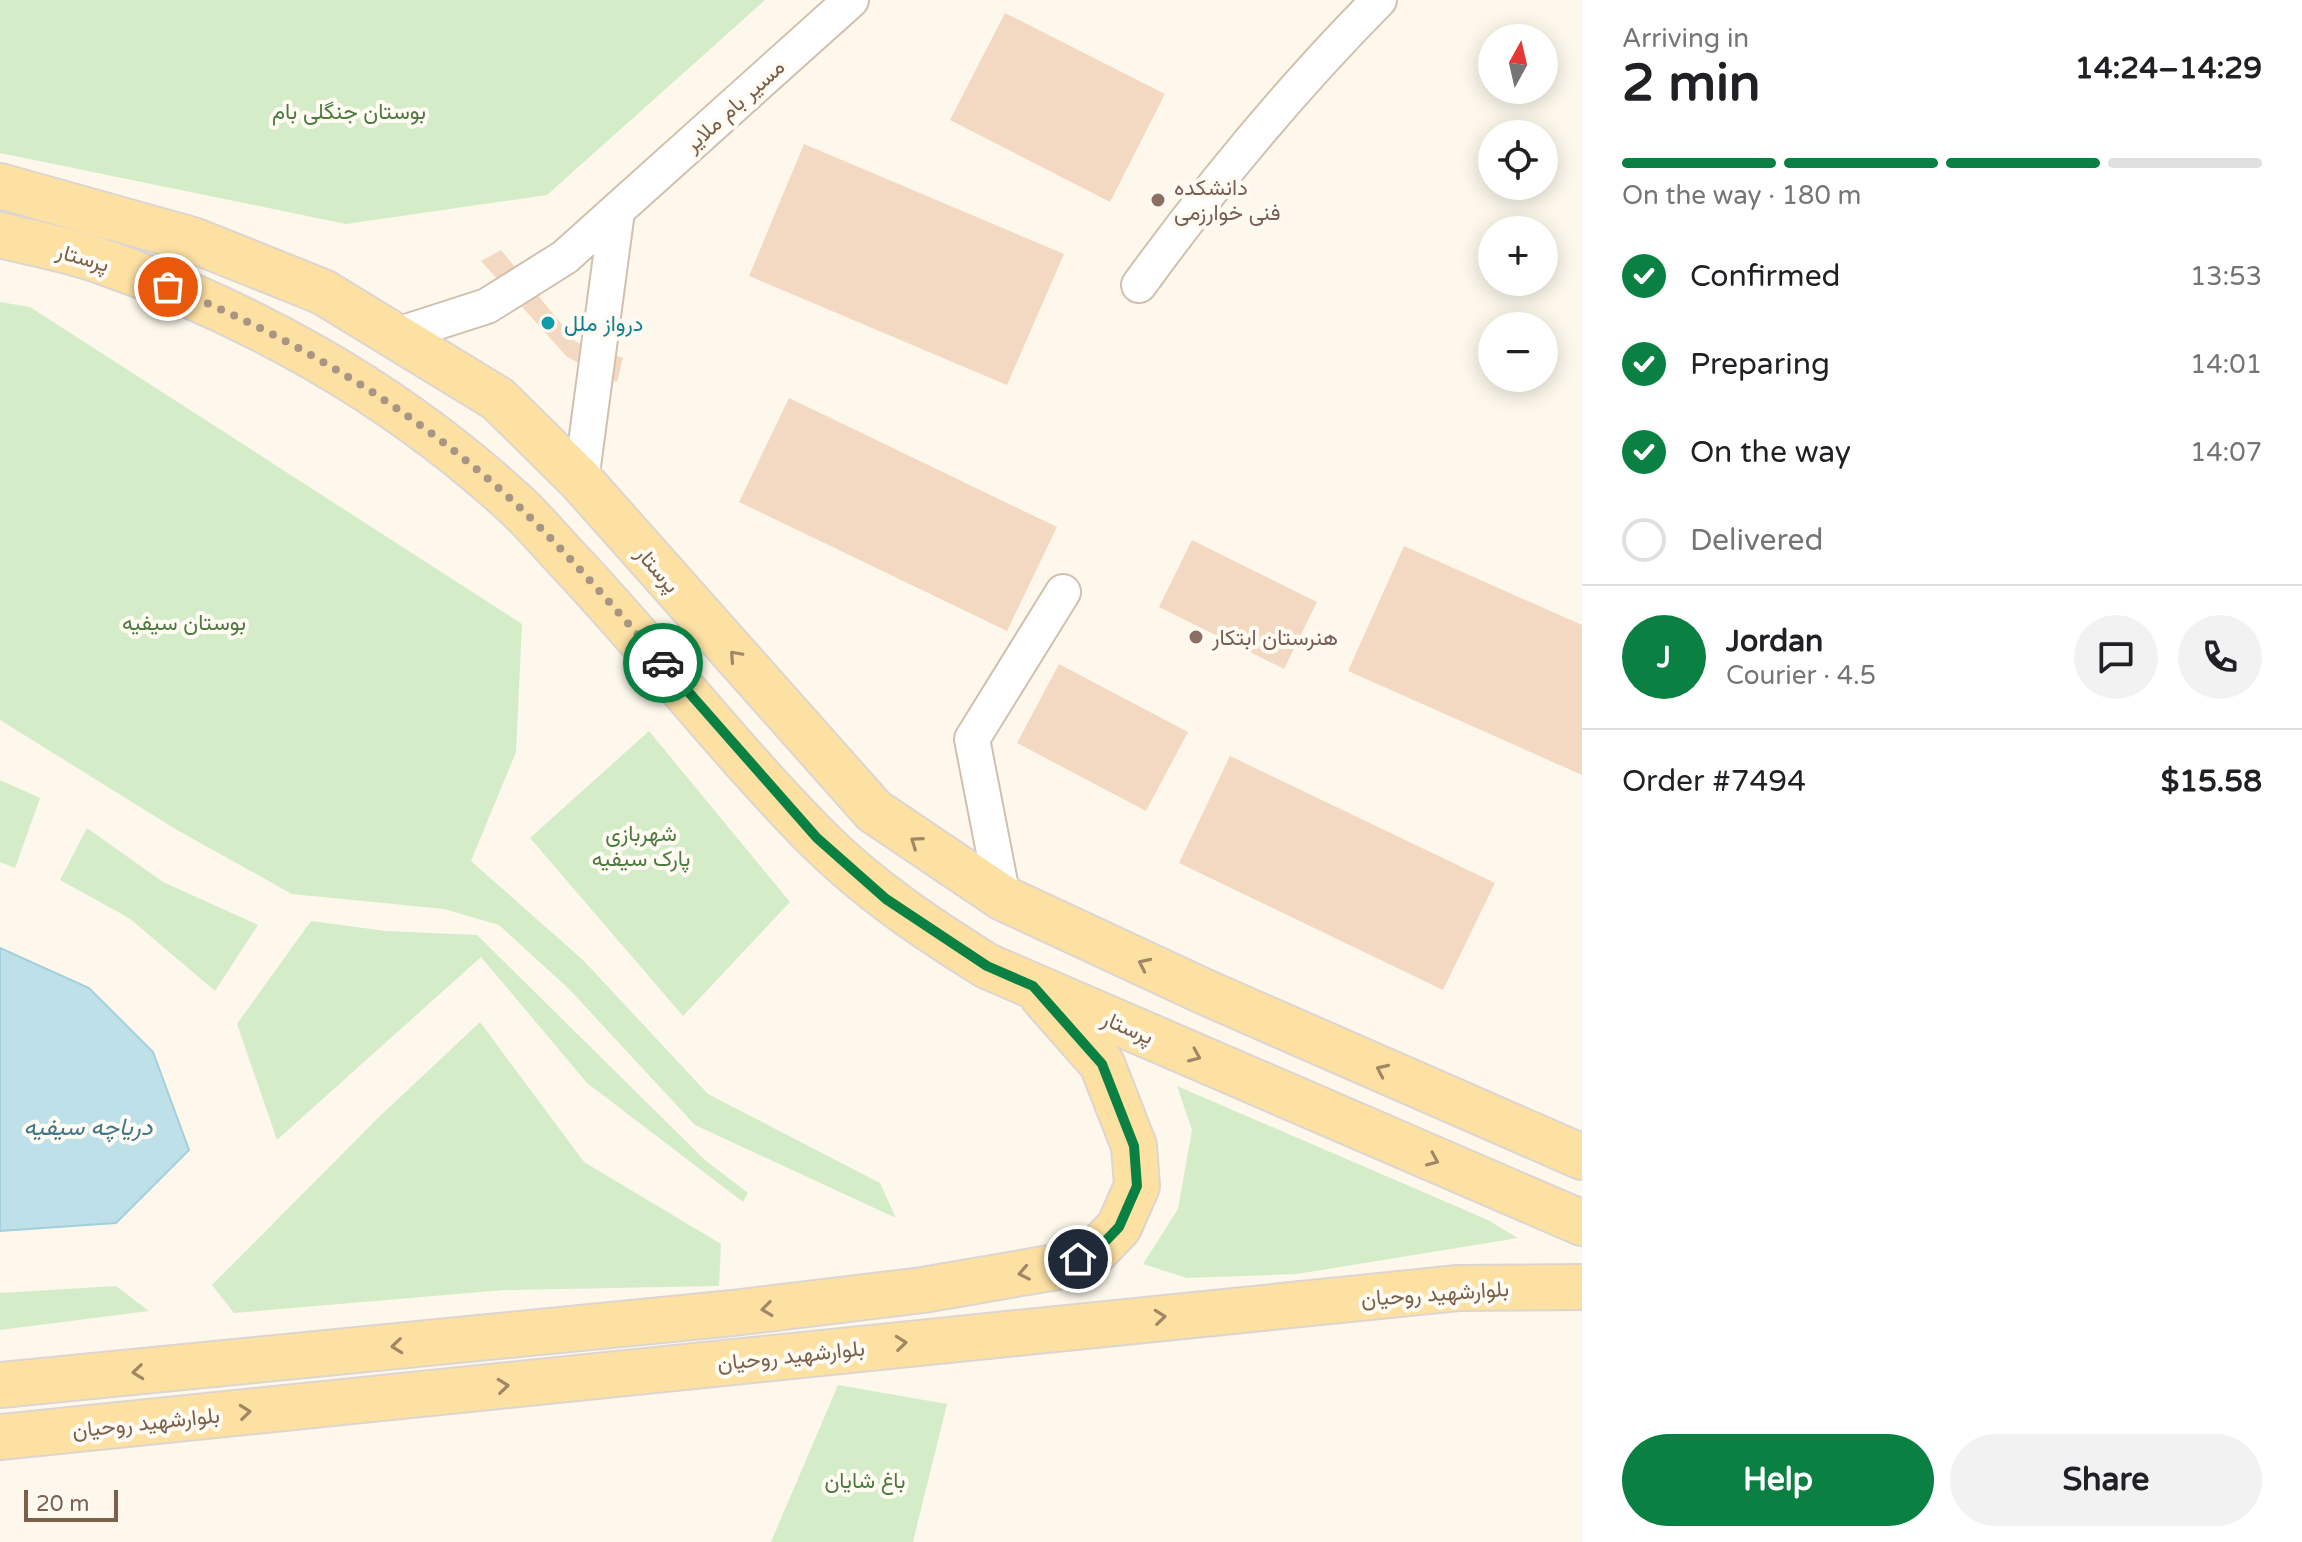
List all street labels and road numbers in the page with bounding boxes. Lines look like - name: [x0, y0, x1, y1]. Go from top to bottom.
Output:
- street label: مسیر بام ملایر: [679, 54, 791, 159]
- street label: پرستار: [52, 238, 112, 279]
- street label: پرستار: [628, 540, 685, 599]
- street label: پرستار: [1097, 1005, 1157, 1051]
- street label: بلوارشهید روحیان: [1360, 1276, 1510, 1312]
- street label: بلوارشهید روحیان: [716, 1335, 866, 1377]
- street label: بلوارشهید روحیان: [71, 1402, 221, 1444]

